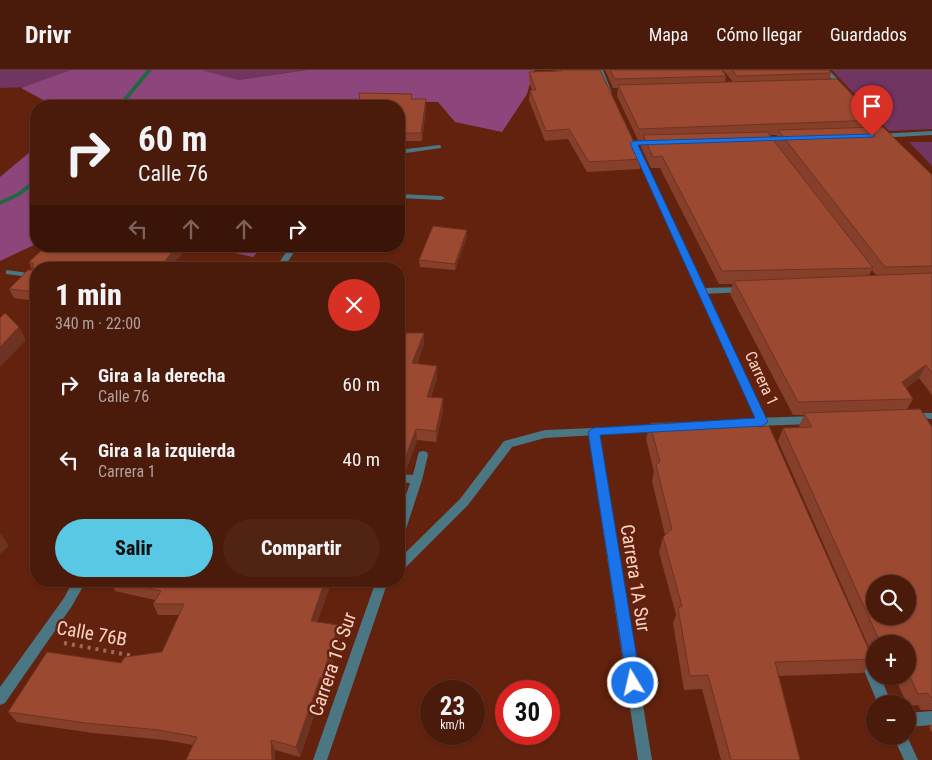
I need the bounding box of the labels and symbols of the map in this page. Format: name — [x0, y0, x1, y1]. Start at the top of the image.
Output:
pin — [851, 85, 893, 136]
street label: Carrera 1 — [741, 348, 782, 408]
street label: Carrera 1A Sur — [616, 523, 655, 634]
street label: Carrera 1C Sur — [304, 609, 361, 719]
street label: Calle 76B — [55, 616, 129, 651]
position arrow — [606, 656, 658, 708]
speed limit sign: 30 — [495, 680, 560, 745]

